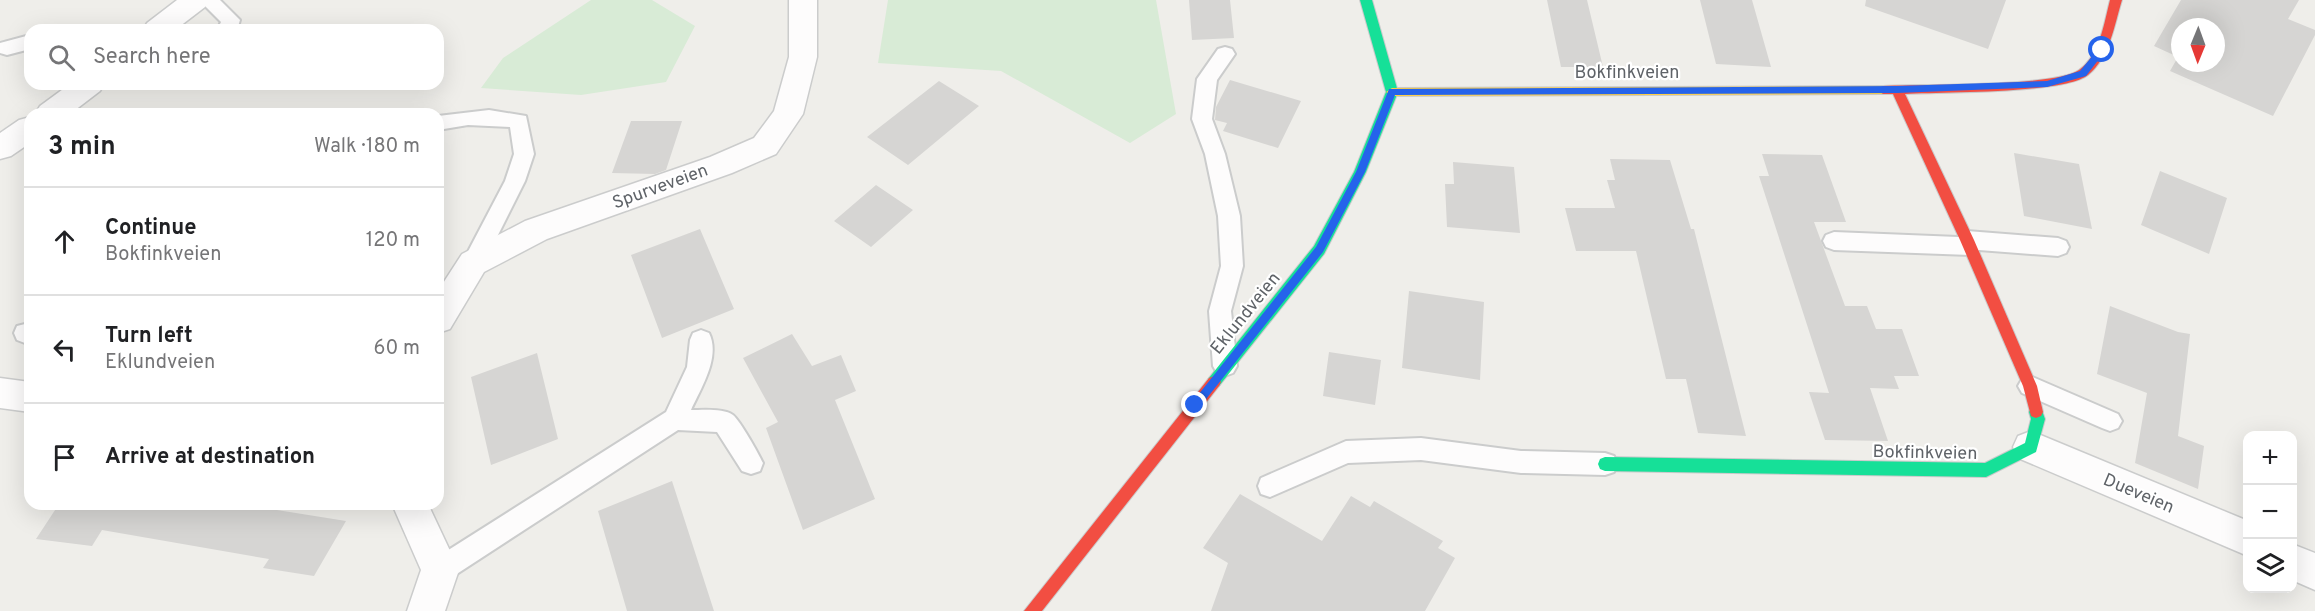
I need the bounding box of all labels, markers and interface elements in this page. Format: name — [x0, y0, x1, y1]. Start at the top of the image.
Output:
north arrow — [2171, 18, 2225, 72]
search box — [24, 24, 444, 90]
route start — [2088, 36, 2114, 62]
icon: search — [45, 41, 78, 74]
text: Search here — [93, 44, 211, 71]
street label: Bokfinkveien — [1575, 62, 1679, 85]
text: 3 min — [48, 131, 116, 164]
text: Walk · 180 m — [314, 134, 420, 160]
street label: Spurveveien — [609, 159, 712, 215]
text: Continue — [105, 215, 196, 242]
icon: ahead — [48, 225, 81, 258]
text: 120 m — [366, 228, 420, 254]
text: Bokfinkveien — [105, 242, 221, 268]
street label: Eklundveien — [1206, 268, 1286, 360]
text: Turn left — [105, 323, 193, 350]
icon: left — [48, 333, 81, 366]
text: 60 m — [374, 336, 420, 362]
text: Eklundveien — [105, 350, 215, 376]
route end — [1181, 391, 1207, 417]
map controls — [2243, 431, 2297, 593]
button: + — [2243, 431, 2297, 485]
icon: arrive — [48, 441, 81, 474]
street label: Bokfinkveien — [1872, 441, 1978, 466]
text: Arrive at destination — [105, 444, 315, 471]
street label: Dueveien — [2099, 469, 2177, 520]
button: − — [2243, 485, 2297, 539]
button: layers — [2243, 539, 2297, 593]

